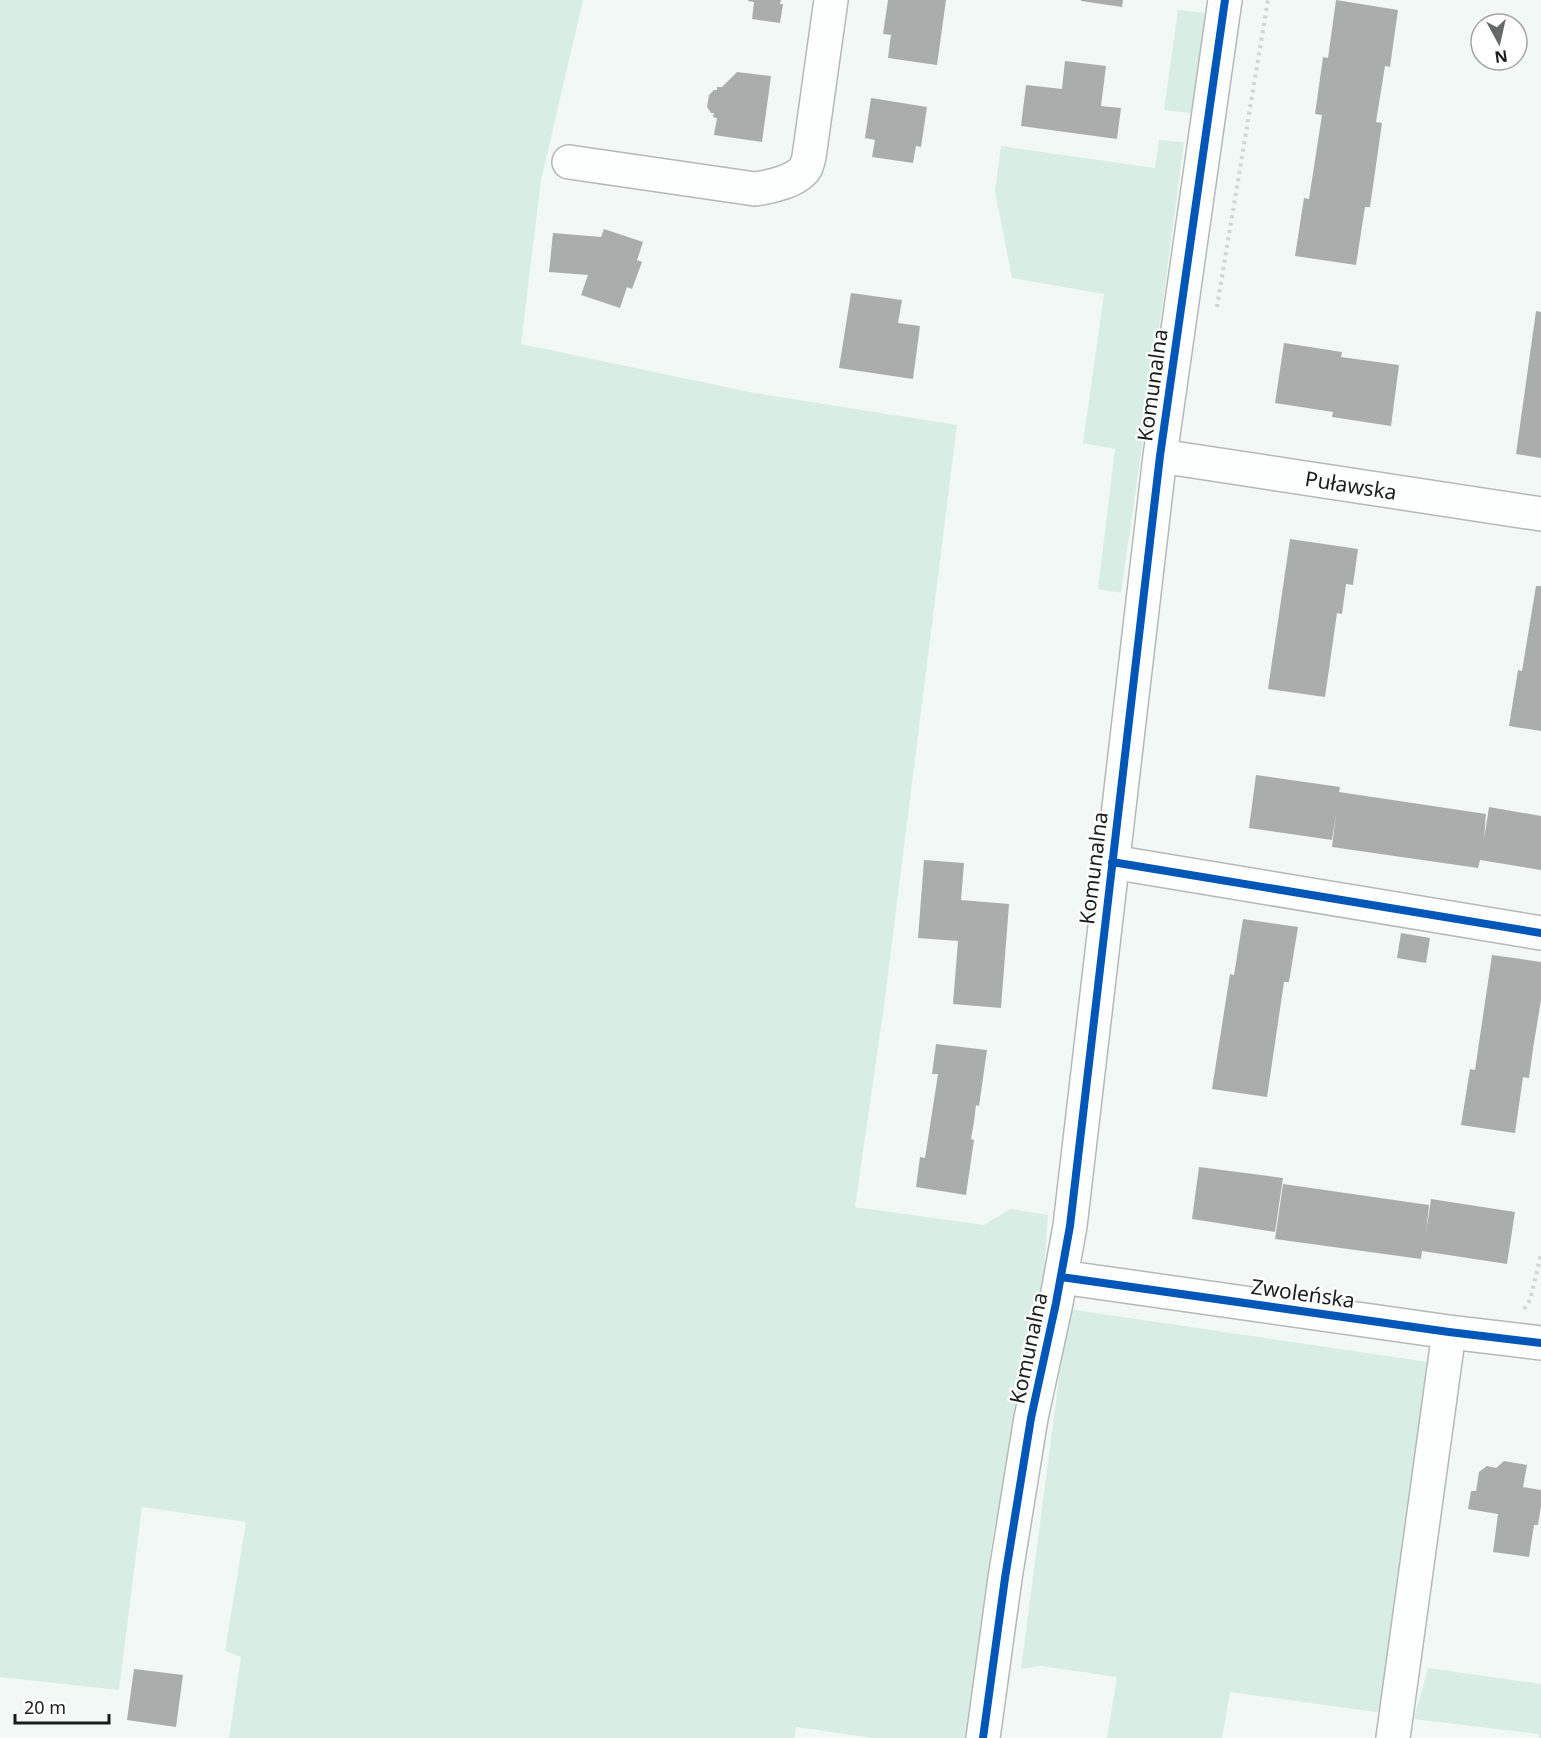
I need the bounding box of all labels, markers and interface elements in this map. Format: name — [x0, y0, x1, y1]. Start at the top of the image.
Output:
north arrow — [1469, 12, 1529, 72]
text: N — [1493, 45, 1509, 69]
street label: Komunalna — [1130, 327, 1174, 443]
street label: Puławska — [1303, 464, 1399, 506]
street label: Komunalna — [1072, 810, 1114, 926]
street label: Zwoleńska — [1249, 1272, 1357, 1314]
street label: Komunalna — [1003, 1290, 1053, 1406]
scale bar — [15, 1687, 110, 1725]
text: 20 m — [24, 1695, 66, 1719]

